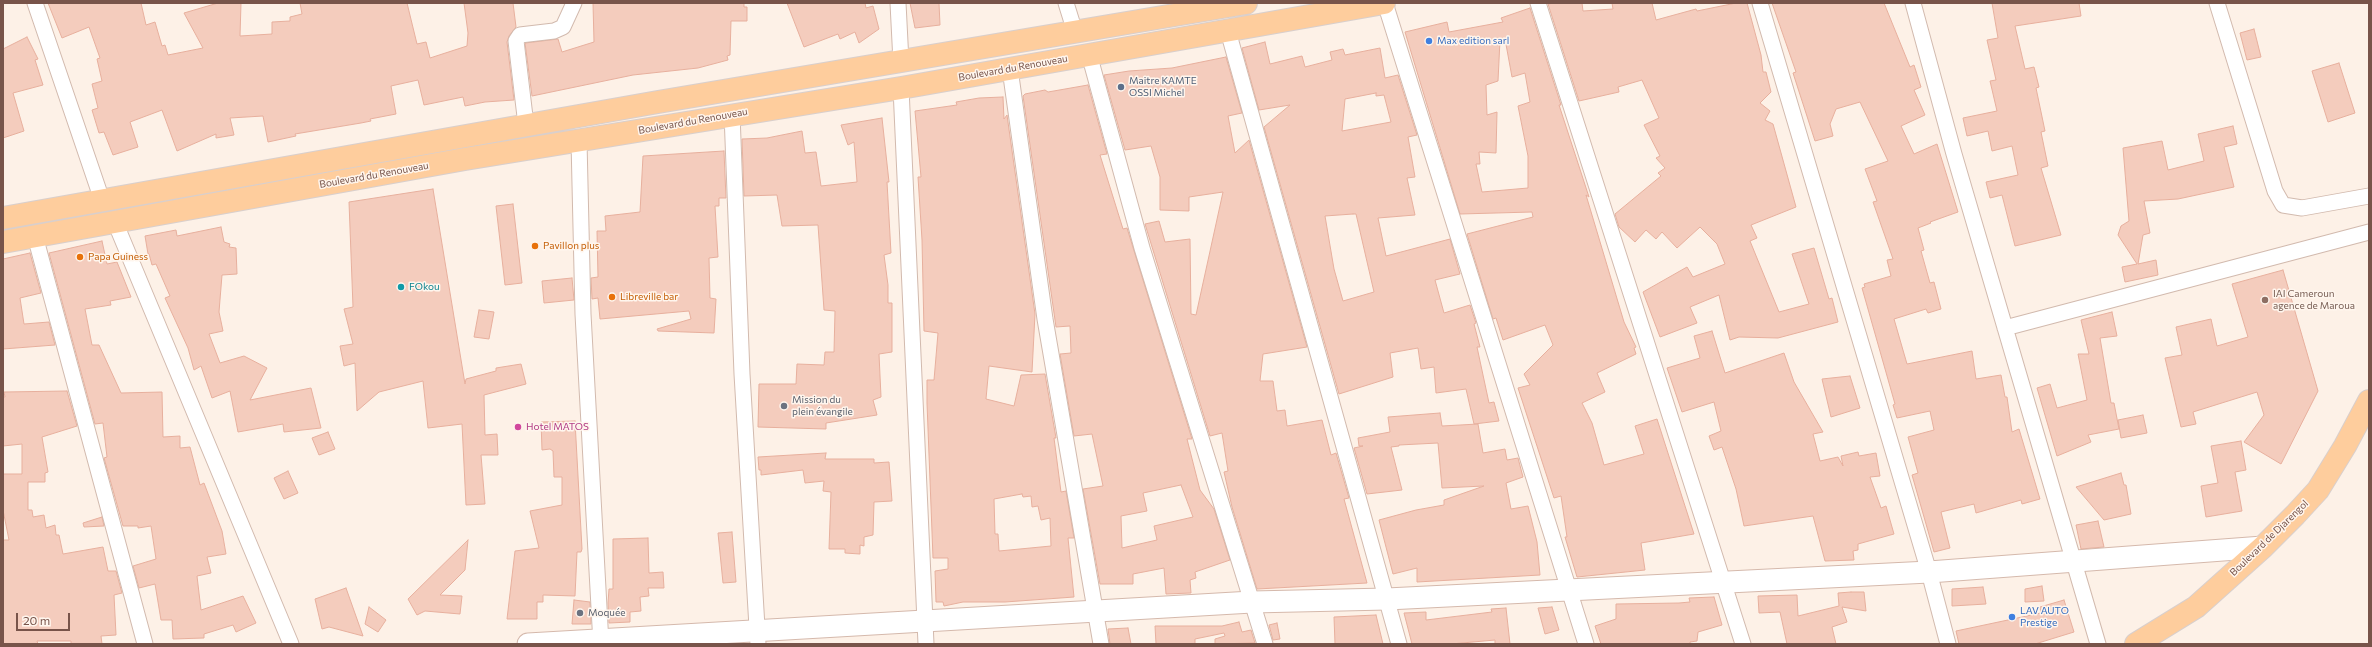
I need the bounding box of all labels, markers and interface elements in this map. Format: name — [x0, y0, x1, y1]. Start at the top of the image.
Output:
place label: Max edition sarl — [1437, 35, 1509, 47]
marker: Max edition sarl — [1424, 36, 1434, 46]
street label: Boulevard du Renouveau — [957, 52, 1069, 84]
place label: Maitre KAMTE OSSI Michel — [1129, 75, 1197, 98]
marker: Maitre KAMTE OSSI Michel — [1116, 82, 1126, 92]
street label: Boulevard du Renouveau — [637, 105, 749, 137]
street label: Boulevard du Renouveau — [318, 159, 430, 191]
place label: Pavillon plus — [543, 240, 599, 252]
marker: Pavillon plus — [530, 241, 540, 251]
place label: Papa Guiness — [88, 251, 148, 263]
marker: Papa Guiness — [75, 252, 85, 262]
place label: FOkou — [409, 281, 440, 293]
marker: FOkou — [396, 282, 406, 292]
place label: IAI Cameroun agence de Maroua — [2273, 288, 2355, 312]
place label: Libreville bar — [620, 291, 678, 303]
marker: Libreville bar — [607, 292, 617, 302]
marker: IAI Cameroun agence de Maroua — [2260, 295, 2270, 305]
place label: Mission du plein évangile — [792, 394, 853, 418]
marker: Mission du plein évangile — [779, 401, 789, 411]
place label: Hotel MATOS — [526, 421, 589, 433]
marker: Hotel MATOS — [513, 422, 523, 432]
street label: Boulevard de Djarengol — [2227, 497, 2311, 579]
scale bar — [18, 605, 72, 631]
place label: LAV AUTO Prestige — [2020, 605, 2069, 628]
place label: Moquée — [588, 607, 626, 619]
marker: Moquée — [575, 608, 585, 618]
marker: LAV AUTO Prestige — [2007, 612, 2017, 622]
text: 20 m — [23, 613, 50, 627]

